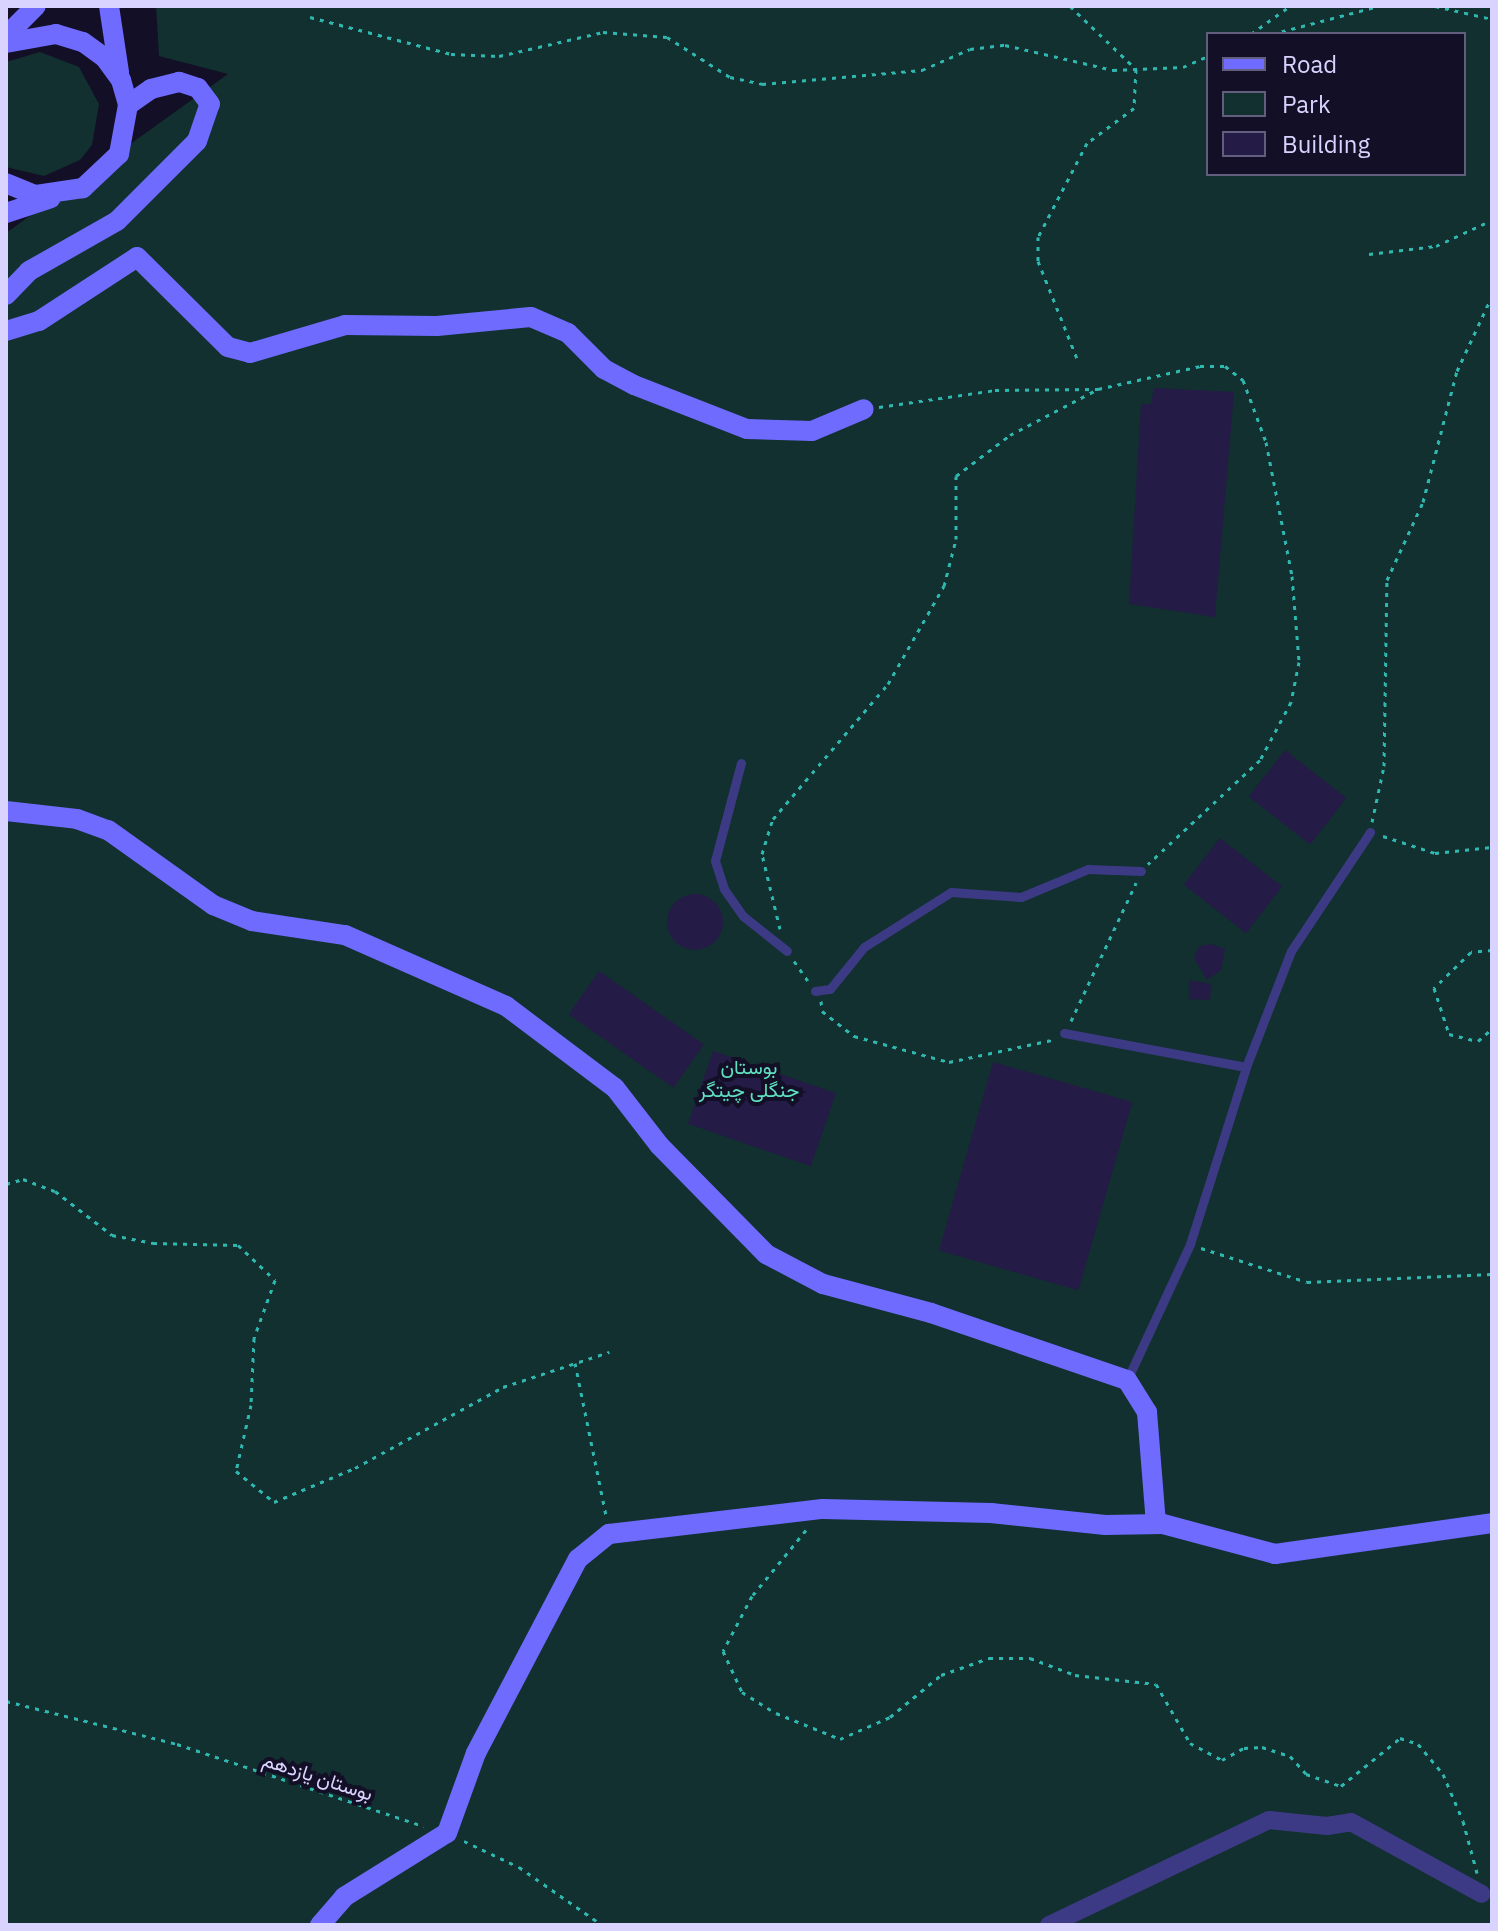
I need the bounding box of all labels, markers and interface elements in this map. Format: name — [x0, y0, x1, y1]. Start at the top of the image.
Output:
legend — [1206, 32, 1466, 176]
text: Road — [1282, 48, 1337, 80]
text: Park — [1282, 88, 1331, 120]
text: Building — [1282, 128, 1370, 160]
park label: بوستان جنگلی چیتگر — [699, 1055, 799, 1102]
street label: بوستان یازدهم — [260, 1747, 376, 1805]

